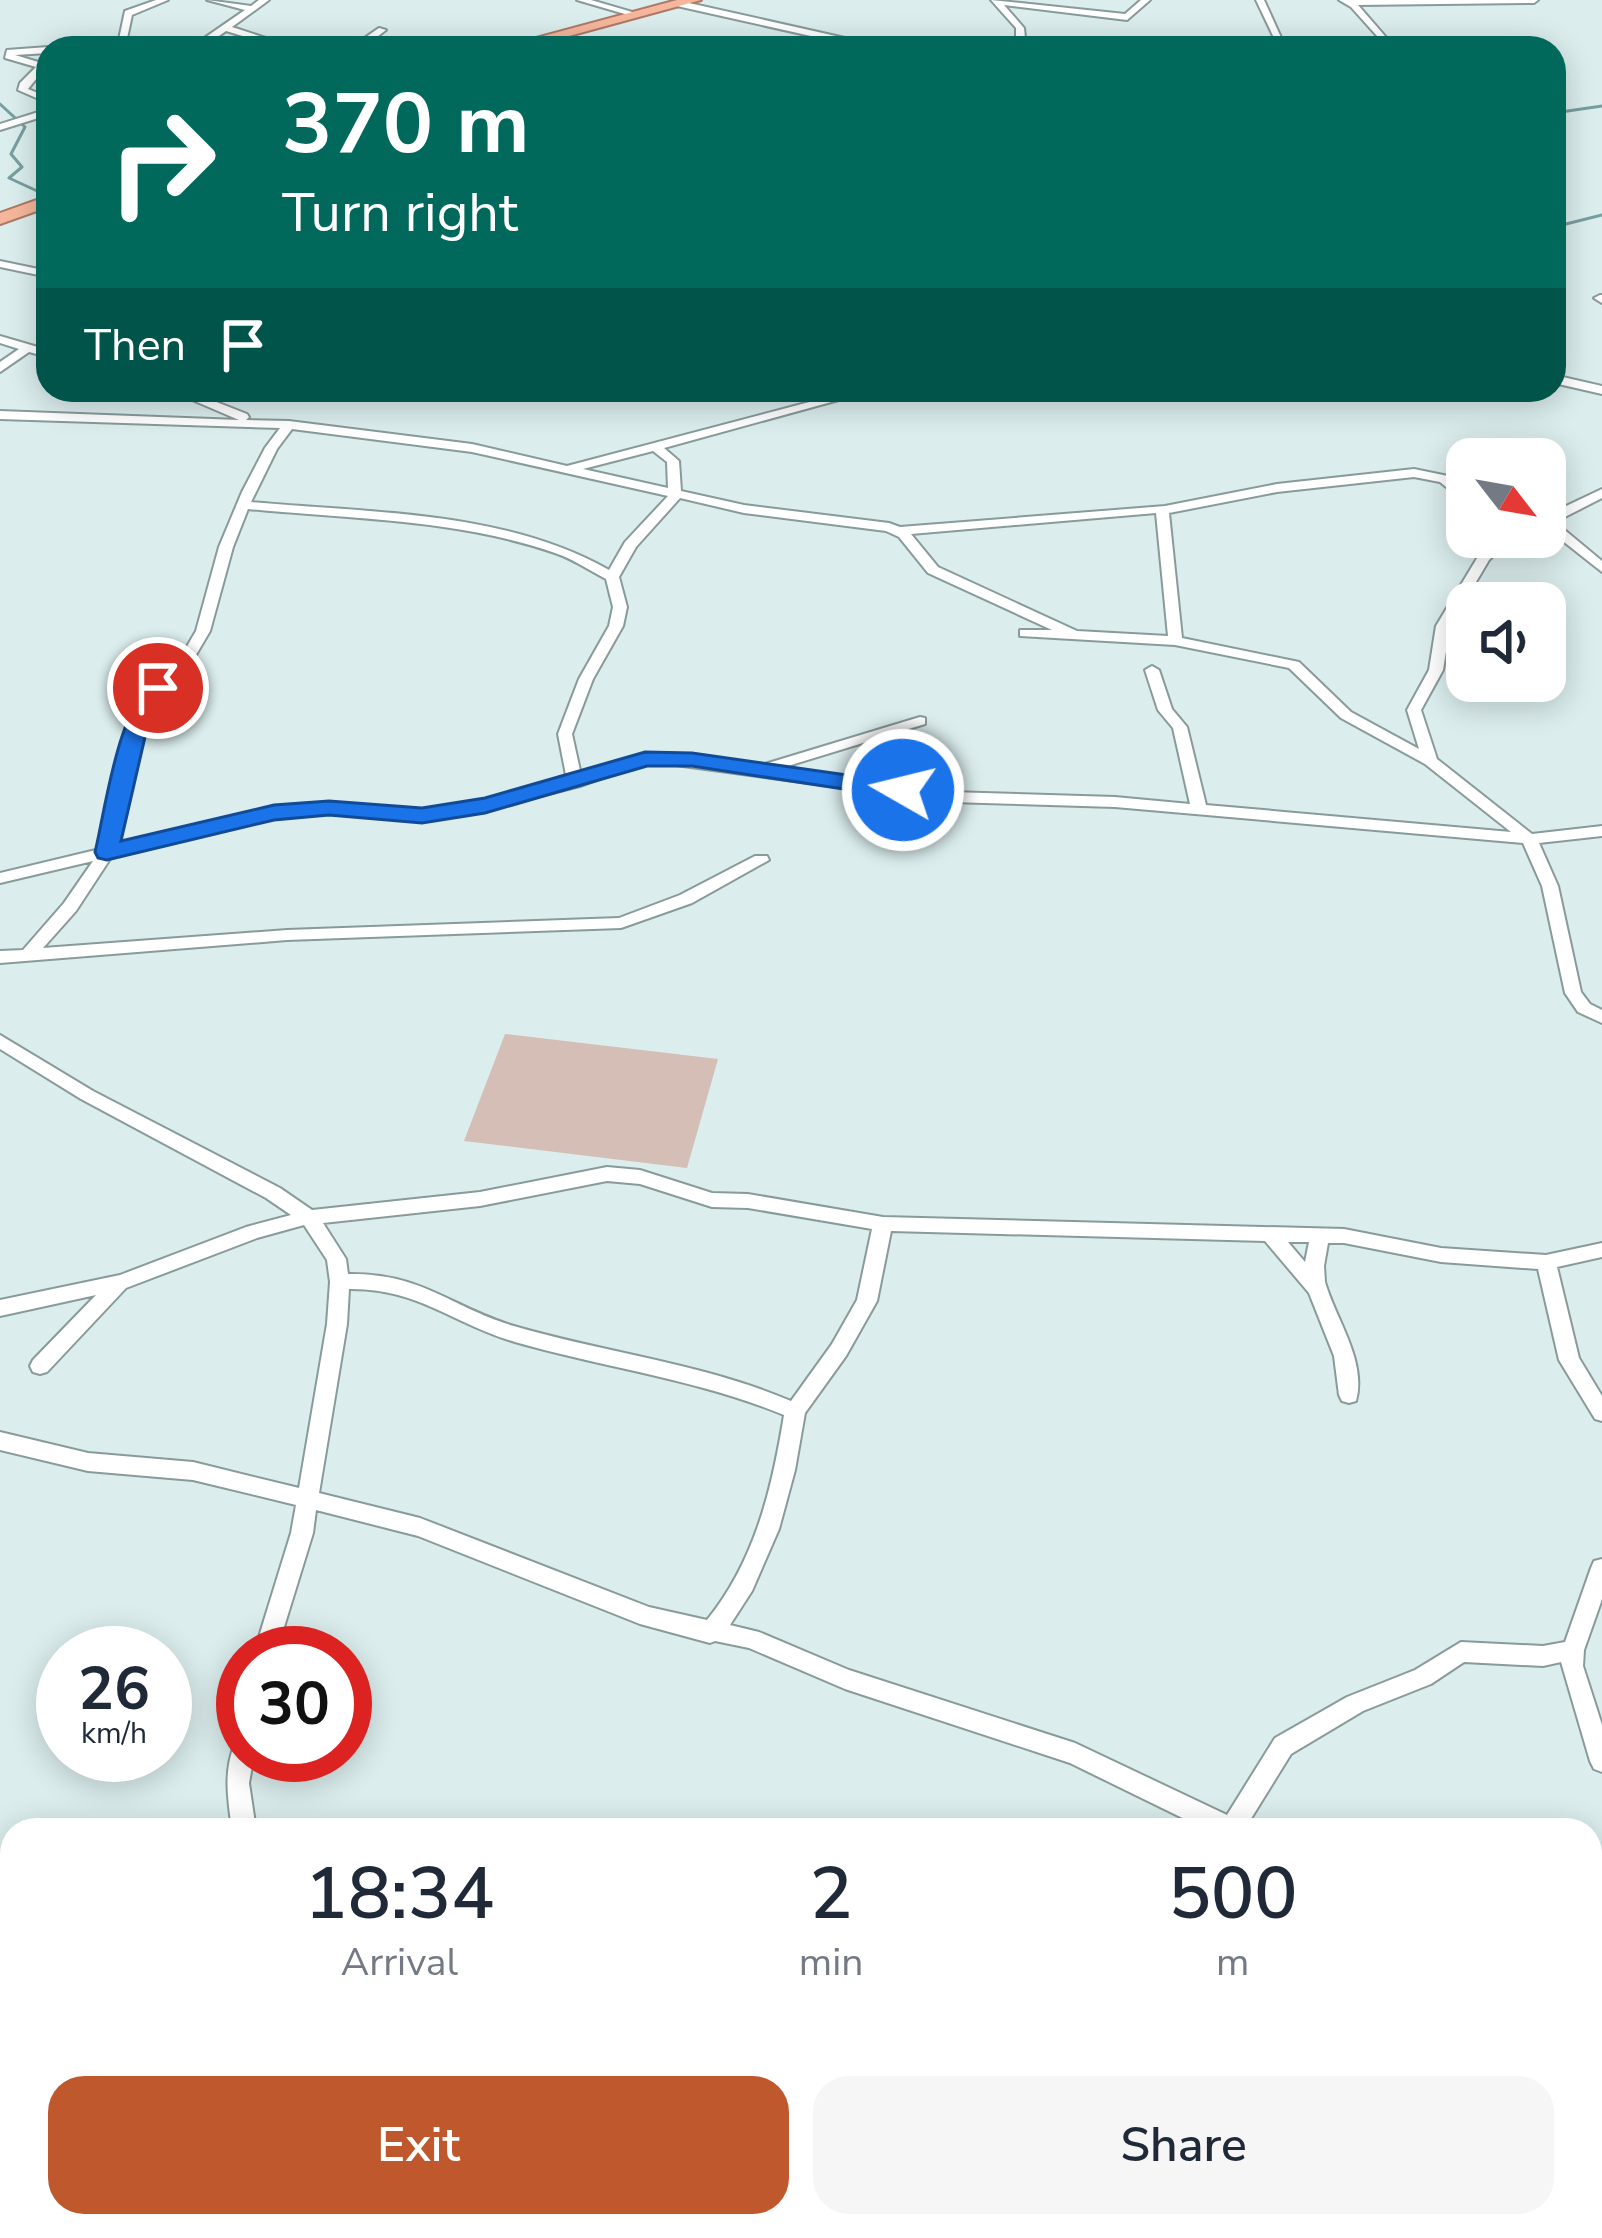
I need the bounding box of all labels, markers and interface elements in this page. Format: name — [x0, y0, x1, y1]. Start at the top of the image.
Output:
text: 370 m — [282, 67, 530, 182]
icon: right — [84, 84, 240, 240]
text: Turn right — [282, 176, 518, 250]
icon: arrive — [210, 312, 276, 378]
text: Then — [84, 315, 186, 376]
north arrow — [1446, 438, 1566, 558]
map controls — [1446, 438, 1566, 702]
button: sound — [1446, 582, 1566, 702]
pin — [107, 637, 209, 739]
icon: arrive — [125, 655, 191, 721]
position arrow — [840, 727, 966, 853]
speed limit sign: 30 — [216, 1626, 372, 1782]
text: 26 — [78, 1648, 150, 1730]
text: km/h — [81, 1713, 147, 1754]
text: 18:34 — [304, 1845, 494, 1943]
text: 2 — [810, 1845, 853, 1943]
text: 500 — [1168, 1845, 1297, 1943]
text: Arrival — [341, 1936, 458, 1989]
text: min — [799, 1936, 863, 1989]
text: m — [1216, 1936, 1249, 1989]
button: Exit — [48, 2076, 789, 2214]
button: Share — [813, 2076, 1554, 2214]

